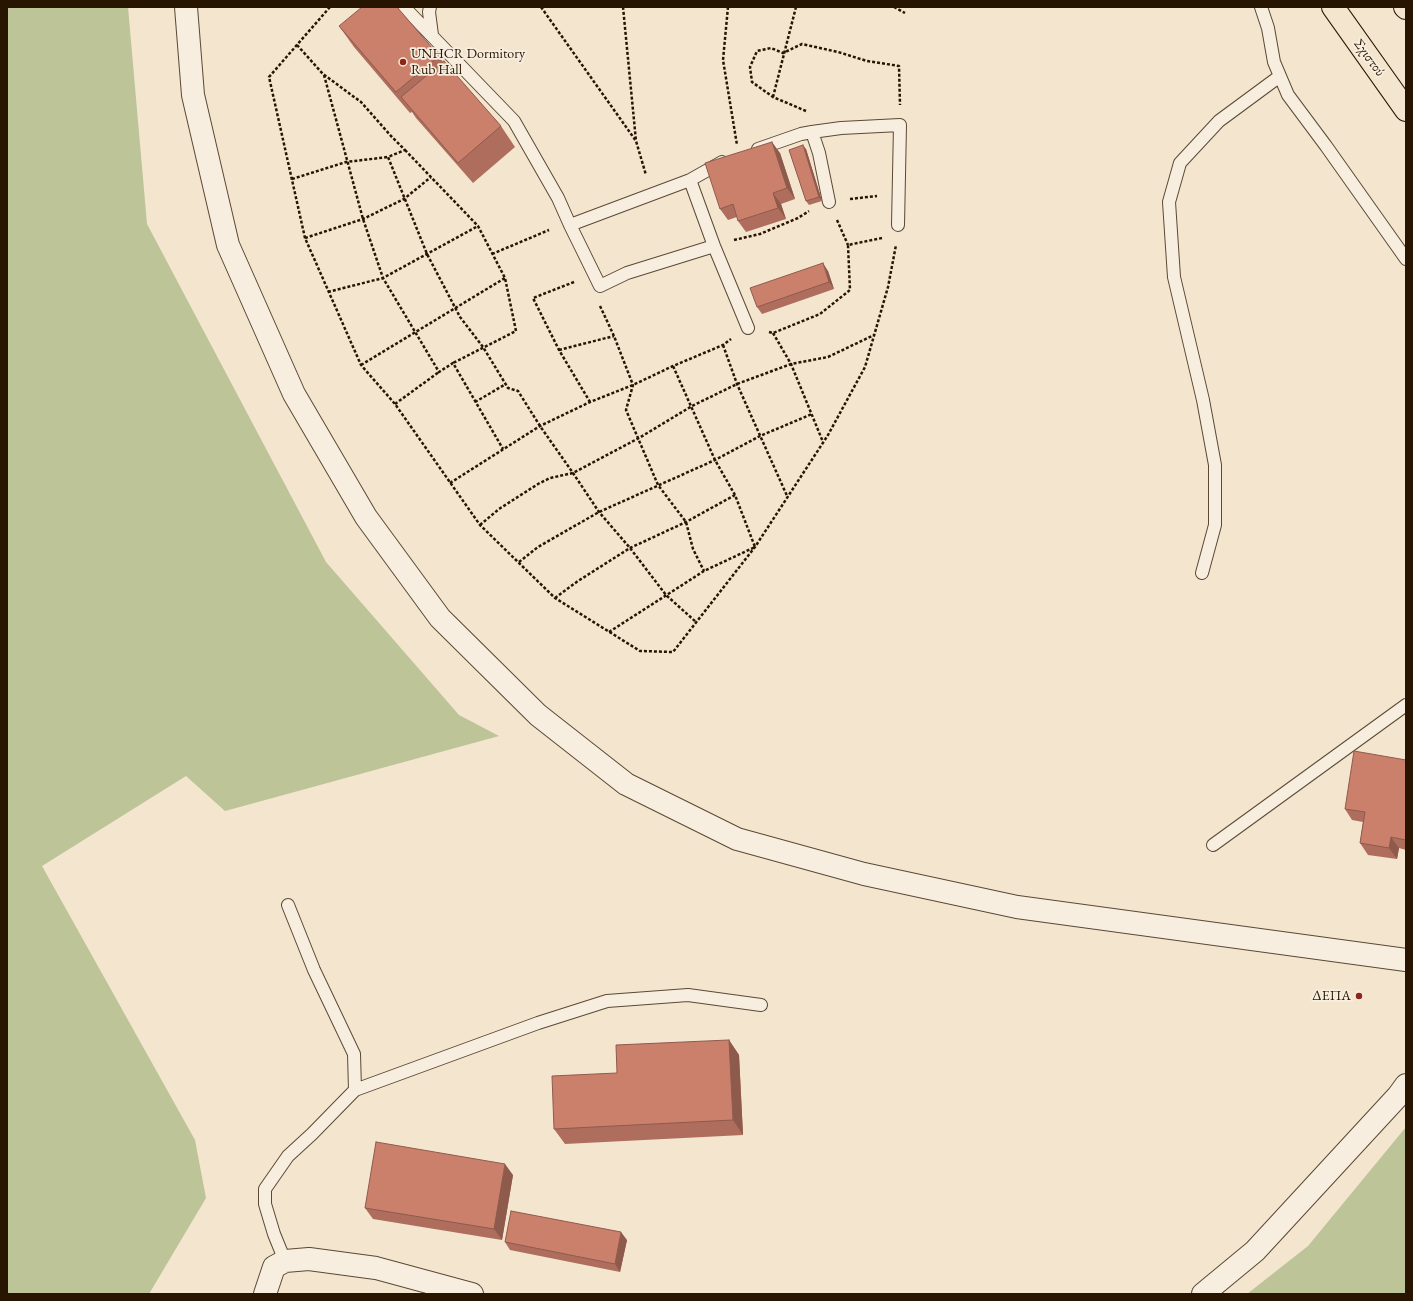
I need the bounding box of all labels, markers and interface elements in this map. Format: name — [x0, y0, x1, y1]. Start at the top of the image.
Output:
street label: Σχιστού — [1350, 36, 1388, 80]
place label: UNHCR Dormitory Rub Hall — [411, 46, 525, 78]
marker: UNHCR Dormitory Rub Hall — [398, 57, 408, 67]
place label: ΔΕΠΑ — [1312, 988, 1351, 1004]
marker: ΔΕΠΑ — [1354, 991, 1364, 1001]

